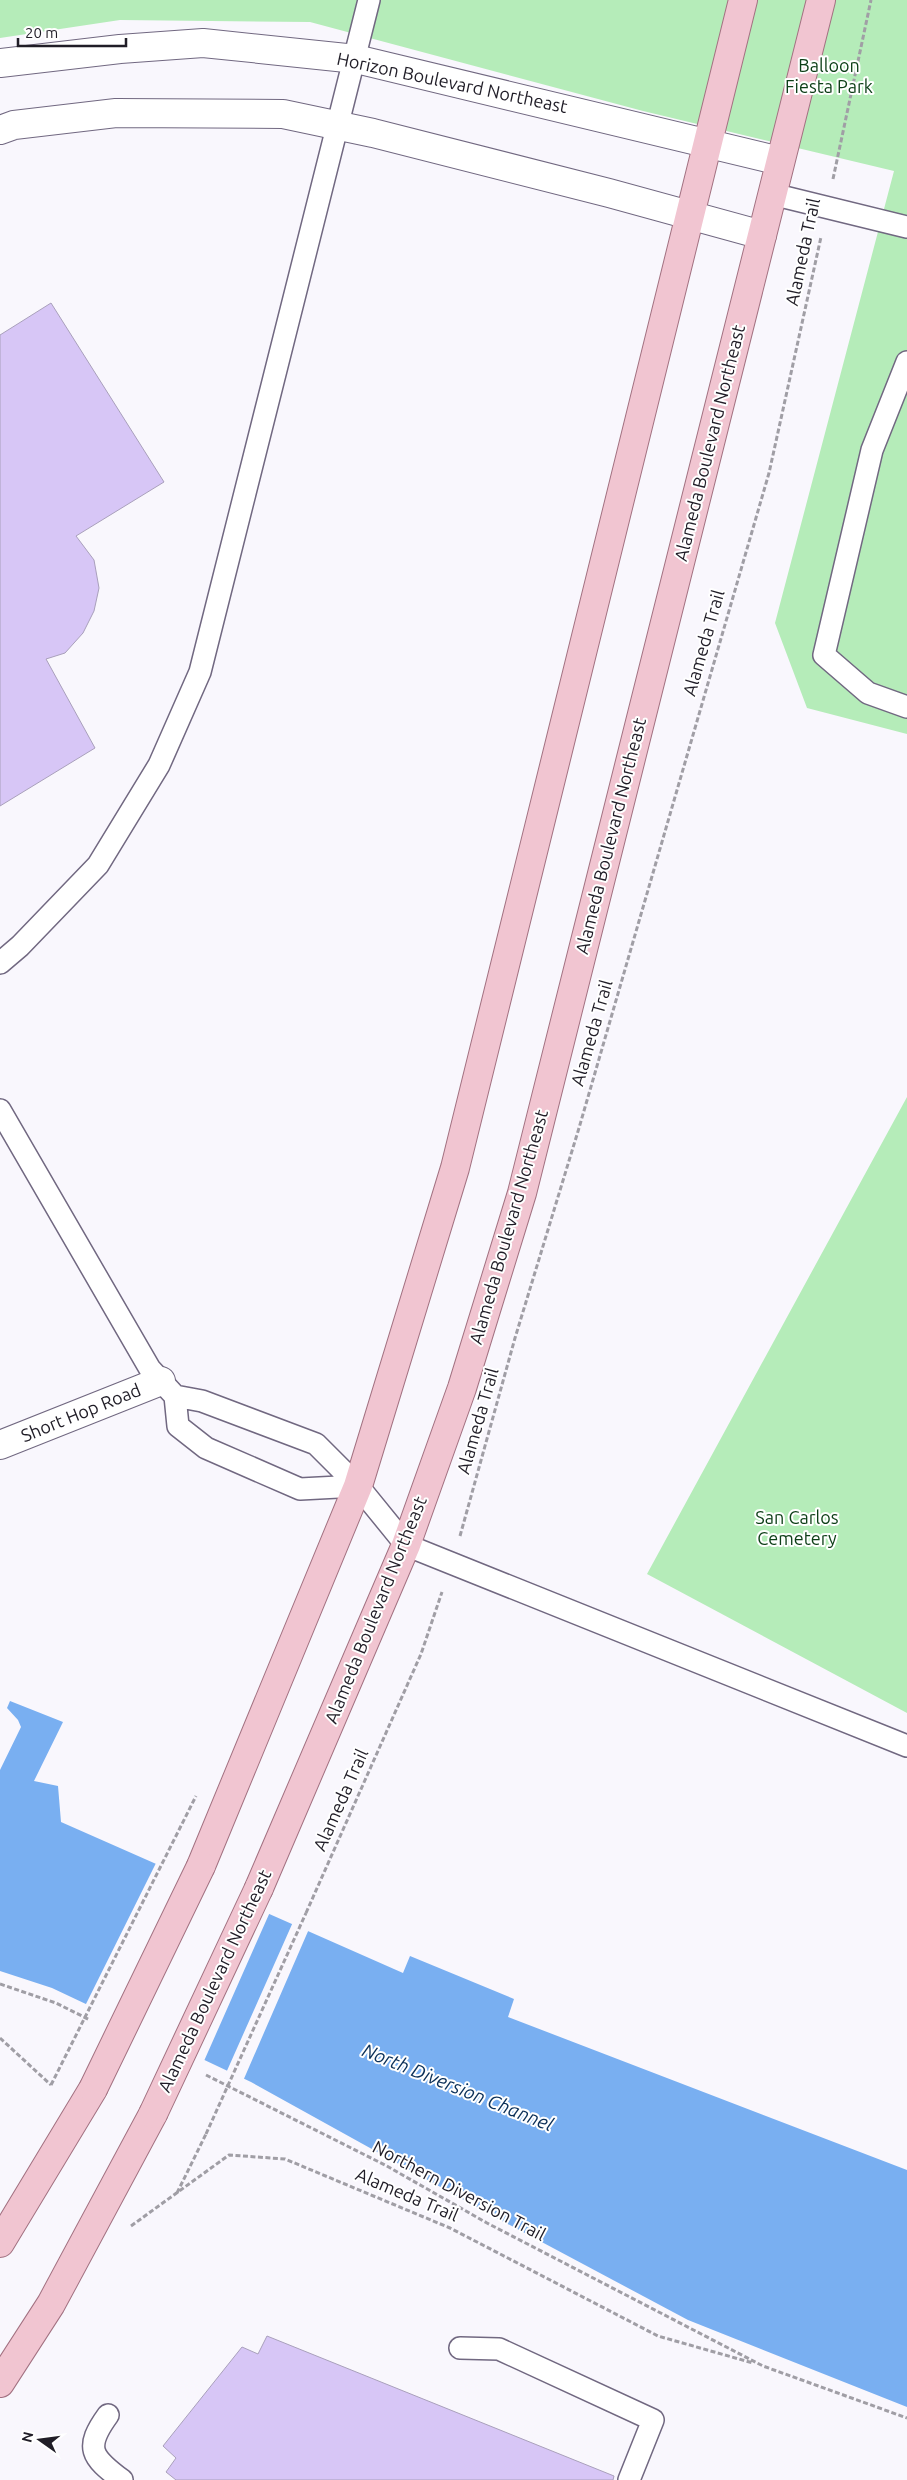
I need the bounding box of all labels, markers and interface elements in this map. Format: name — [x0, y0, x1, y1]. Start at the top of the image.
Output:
scale bar — [18, 15, 125, 47]
text: 20 m — [25, 24, 58, 41]
street label: Horizon Boulevard Northeast — [335, 48, 569, 116]
park label: Balloon Fiesta Park — [785, 55, 873, 96]
street label: Alameda Trail — [781, 196, 823, 307]
street label: Alameda Boulevard Northeast — [670, 322, 748, 563]
street label: Alameda Trail — [678, 587, 728, 698]
street label: Alameda Boulevard Northeast — [571, 715, 649, 956]
street label: Alameda Trail — [566, 977, 616, 1088]
street label: Alameda Boulevard Northeast — [465, 1107, 551, 1346]
street label: Alameda Trail — [452, 1365, 502, 1476]
street label: Short Hop Road — [18, 1379, 143, 1445]
street label: Alameda Boulevard Northeast — [320, 1493, 430, 1726]
park label: San Carlos Cemetery — [755, 1507, 839, 1548]
street label: Alameda Trail — [309, 1745, 372, 1854]
street label: Alameda Boulevard Northeast — [154, 1866, 275, 2095]
water label: North Diversion Channel — [359, 2039, 557, 2136]
street label: Northern Diversion Trail — [370, 2136, 550, 2244]
street label: Alameda Trail — [353, 2163, 462, 2225]
north arrow — [15, 2415, 65, 2465]
text: N — [18, 2430, 36, 2444]

